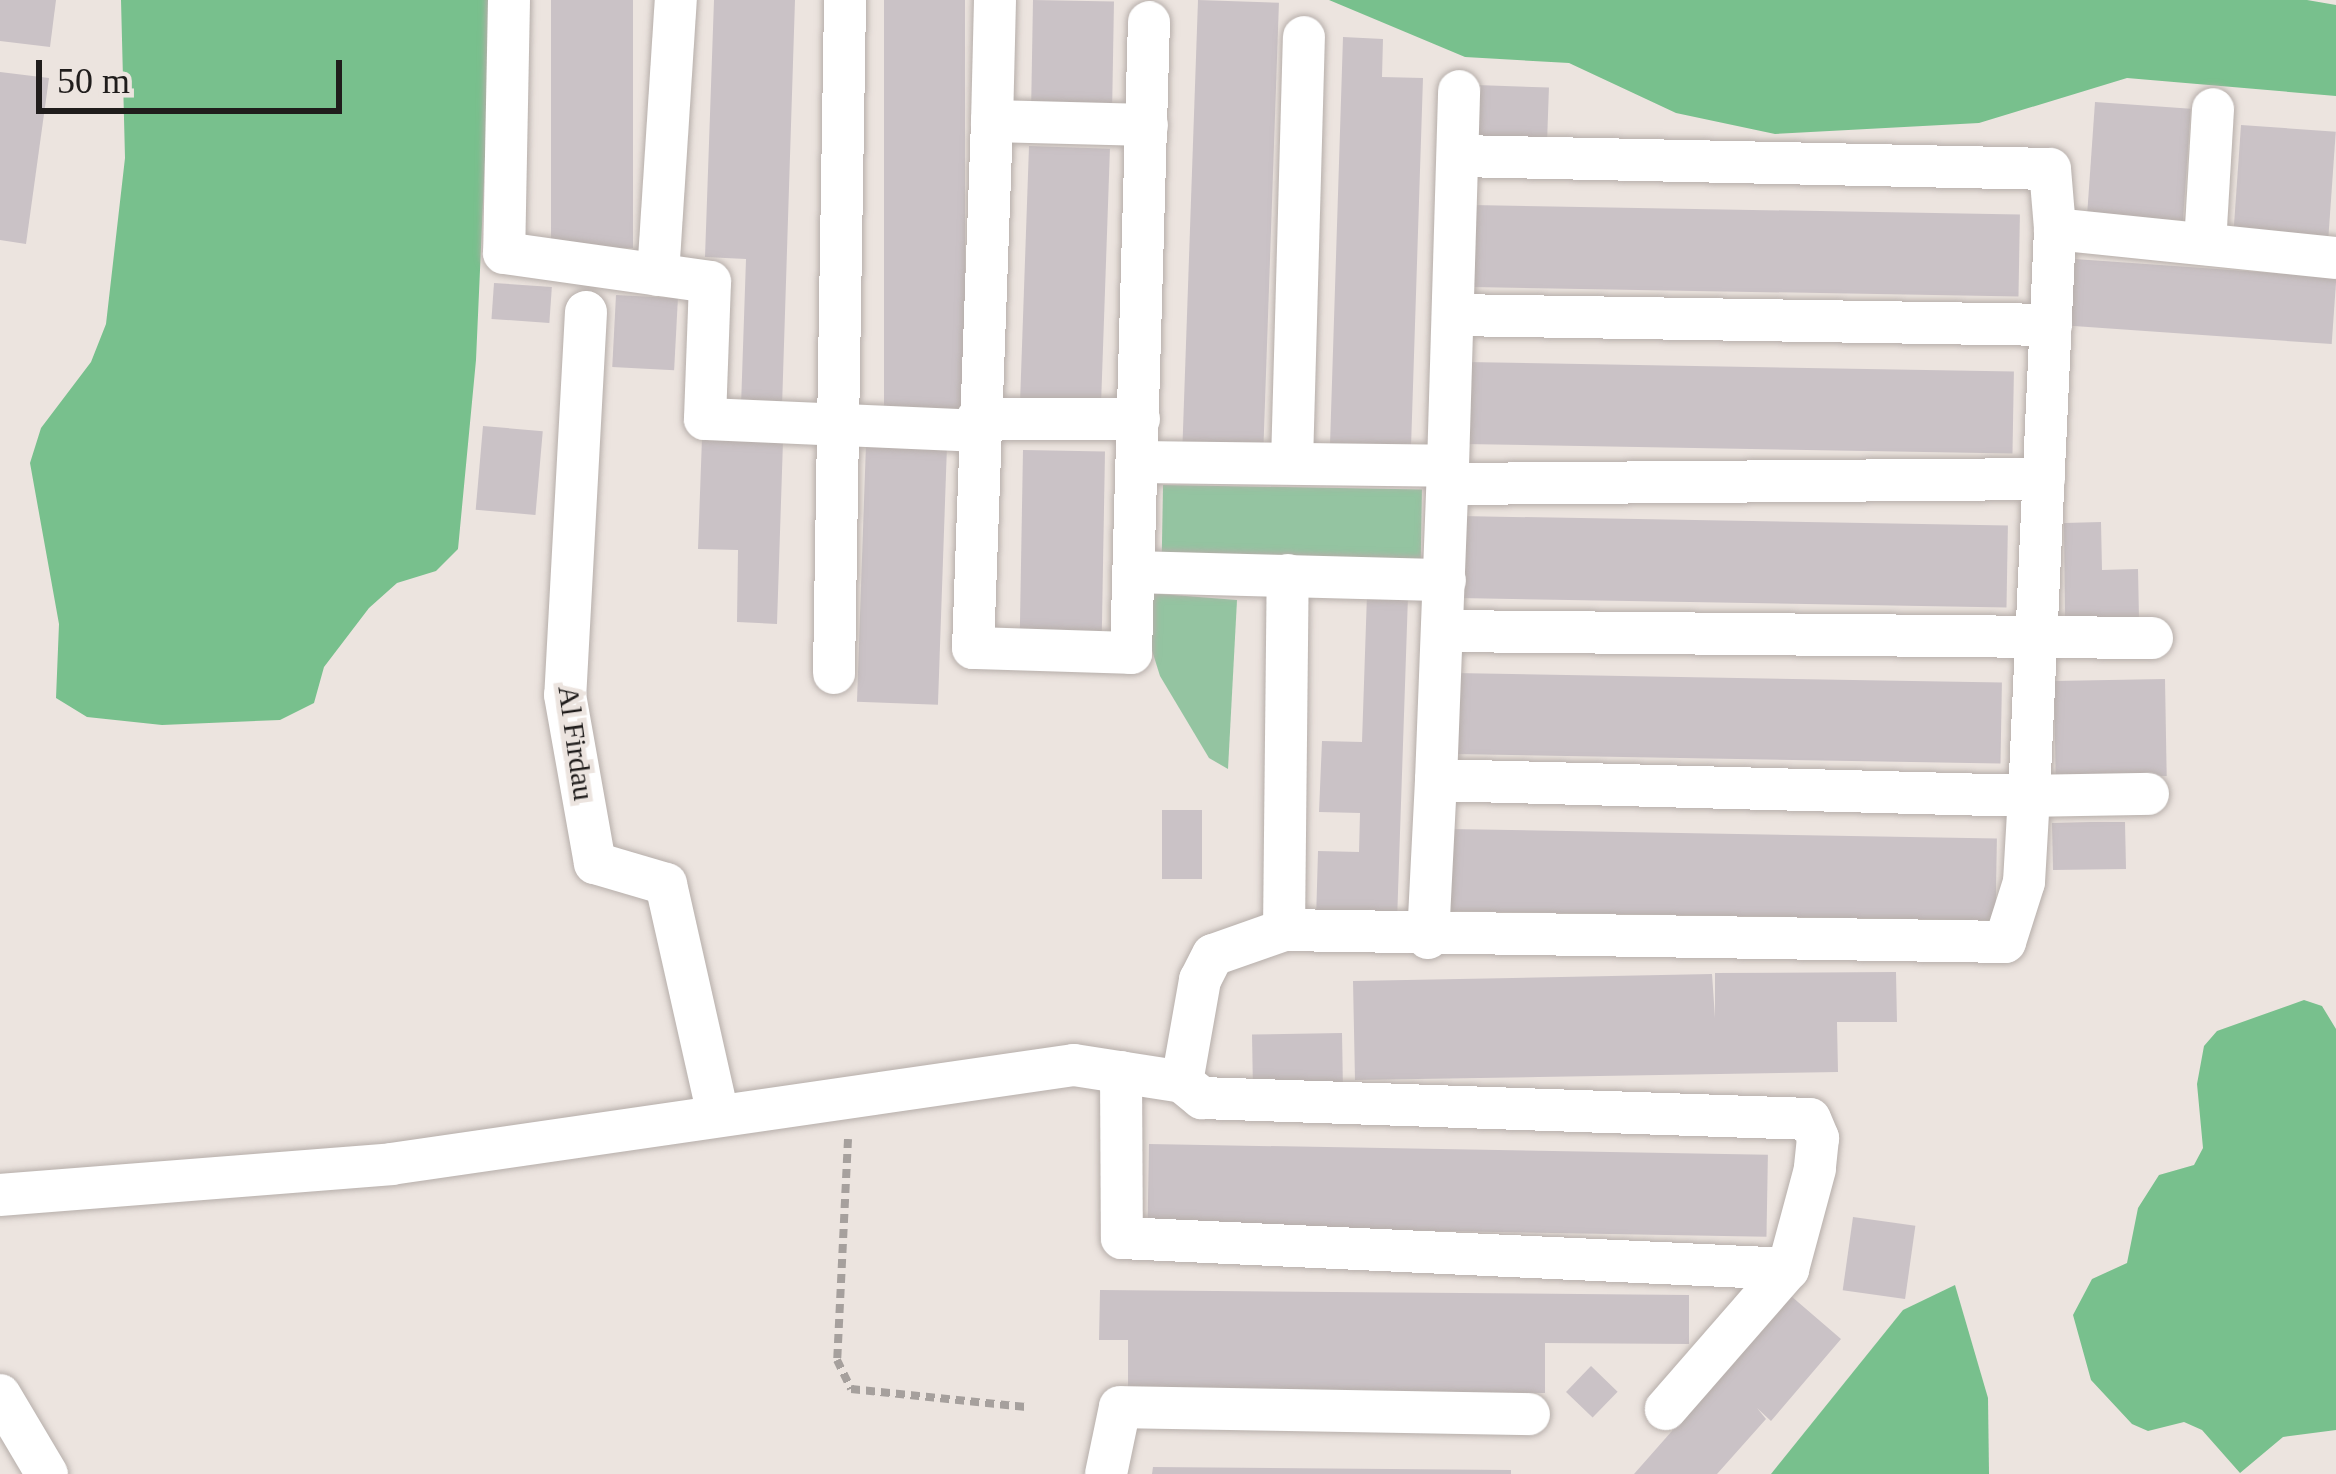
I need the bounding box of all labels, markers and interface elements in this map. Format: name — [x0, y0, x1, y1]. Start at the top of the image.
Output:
scale bar — [42, 36, 348, 110]
text: 50 m — [57, 61, 130, 101]
street label: Al Firdau — [550, 683, 602, 803]

